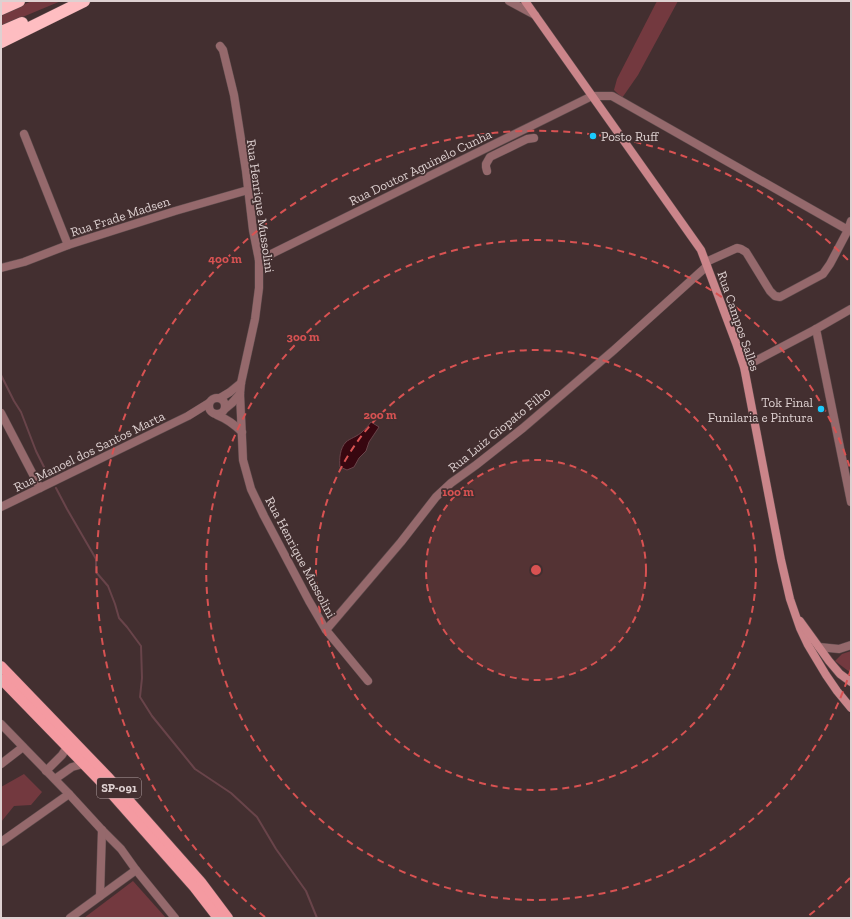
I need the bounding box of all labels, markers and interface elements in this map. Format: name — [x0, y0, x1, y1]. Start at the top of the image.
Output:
street label: Rua Doutor Aguinelo Cunha — [347, 126, 495, 209]
place label: Posto Ruff — [601, 129, 659, 144]
marker: Posto Ruff — [588, 131, 598, 141]
street label: Rua Henrique Mussolini — [244, 138, 277, 274]
street label: Rua Frade Madsen — [69, 193, 172, 240]
text: 400 m — [208, 252, 242, 266]
street label: Rua Campos Salles — [714, 269, 763, 373]
text: 300 m — [287, 330, 320, 344]
street label: Rua Luiz Giopato Filho — [445, 383, 554, 475]
place label: Tok Final Funilaria e Pintura — [708, 395, 814, 425]
marker: Tok Final Funilaria e Pintura — [816, 404, 826, 414]
street label: Rua Manoel dos Santos Marta — [11, 408, 168, 495]
text: 200 m — [363, 408, 397, 422]
text: 100 m — [442, 485, 474, 499]
street label: Rua Henrique Mussolini — [262, 494, 339, 621]
centre of rings — [529, 563, 543, 577]
road number: SP-091 — [97, 778, 141, 798]

